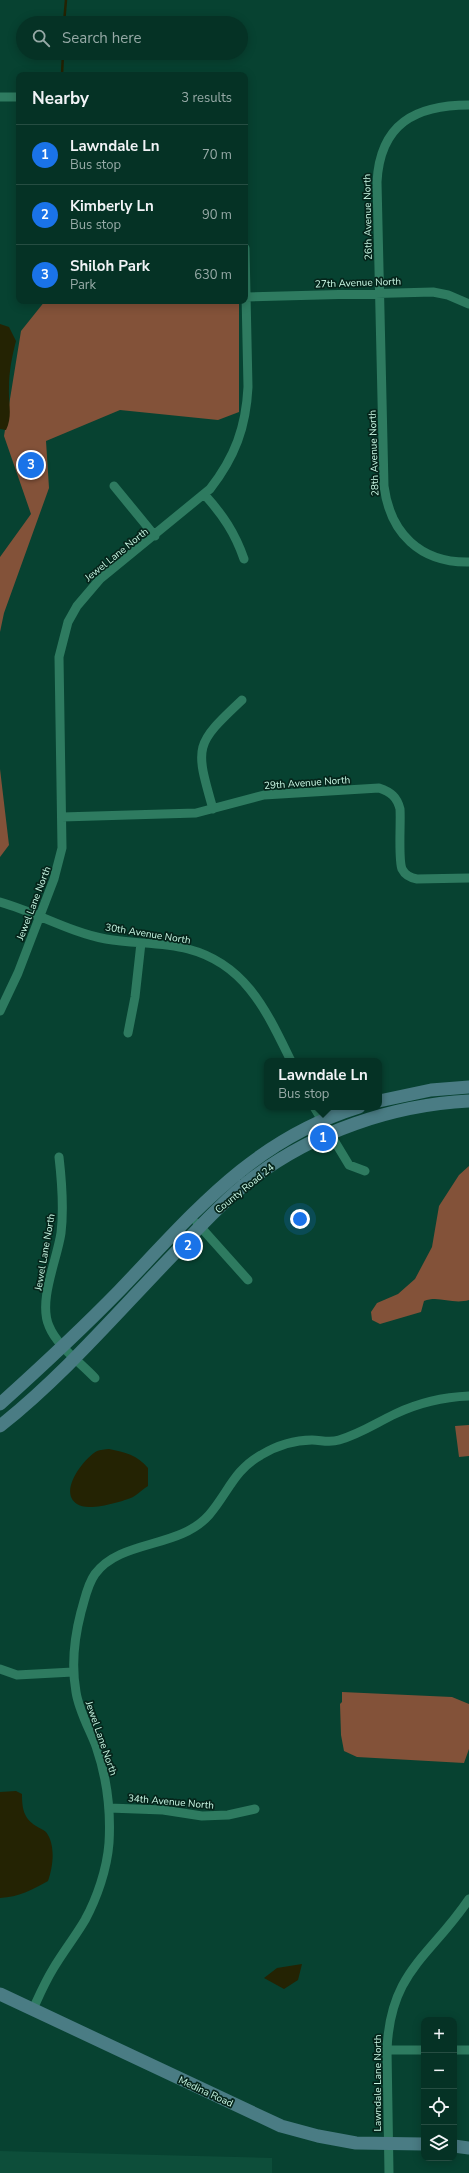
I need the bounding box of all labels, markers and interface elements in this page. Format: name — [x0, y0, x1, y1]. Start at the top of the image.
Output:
search box — [16, 16, 248, 60]
icon: search — [30, 27, 52, 49]
text: Search here — [62, 28, 142, 48]
text: Nearby — [32, 87, 89, 110]
text: 3 results — [181, 89, 232, 107]
text: Lawndale Ln — [70, 136, 159, 156]
text: 1 — [41, 146, 49, 164]
text: 70 m — [202, 146, 232, 164]
text: Bus stop — [70, 156, 121, 174]
street label: 26th Avenue North — [360, 174, 376, 260]
text: Kimberly Ln — [70, 196, 154, 216]
text: 2 — [41, 206, 49, 224]
text: 90 m — [202, 206, 232, 224]
text: Bus stop — [70, 216, 121, 234]
text: Shiloh Park — [70, 256, 150, 276]
text: 3 — [41, 266, 49, 284]
text: 630 m — [194, 266, 232, 284]
street label: 27th Avenue North — [315, 274, 401, 292]
text: Park — [70, 276, 96, 294]
street label: 28th Avenue North — [365, 410, 383, 496]
pin: 3 — [18, 450, 44, 480]
street label: Jewel Lane North — [81, 525, 151, 585]
street label: 29th Avenue North — [264, 773, 351, 793]
street label: Jewel Lane North — [13, 864, 54, 943]
street label: 30th Avenue North — [104, 920, 192, 948]
popup — [264, 1058, 382, 1110]
text: Lawndale Ln — [278, 1065, 368, 1085]
text: Bus stop — [278, 1085, 329, 1103]
pin: 1 — [310, 1123, 336, 1153]
street label: County Road 24 — [212, 1161, 277, 1217]
your location — [290, 1209, 310, 1229]
street label: Jewel Lane North — [31, 1213, 59, 1293]
pin: 2 — [175, 1231, 201, 1261]
street label: Jewel Lane North — [81, 1698, 120, 1777]
street label: 34th Avenue North — [127, 1791, 215, 1813]
map controls — [421, 2017, 457, 2161]
button: + — [421, 2017, 457, 2053]
street label: Lawndale Lane North — [371, 2035, 385, 2131]
button: − — [421, 2053, 457, 2089]
street label: Medina Road — [176, 2073, 235, 2111]
button: locate — [421, 2089, 457, 2125]
button: layers — [421, 2125, 457, 2161]

